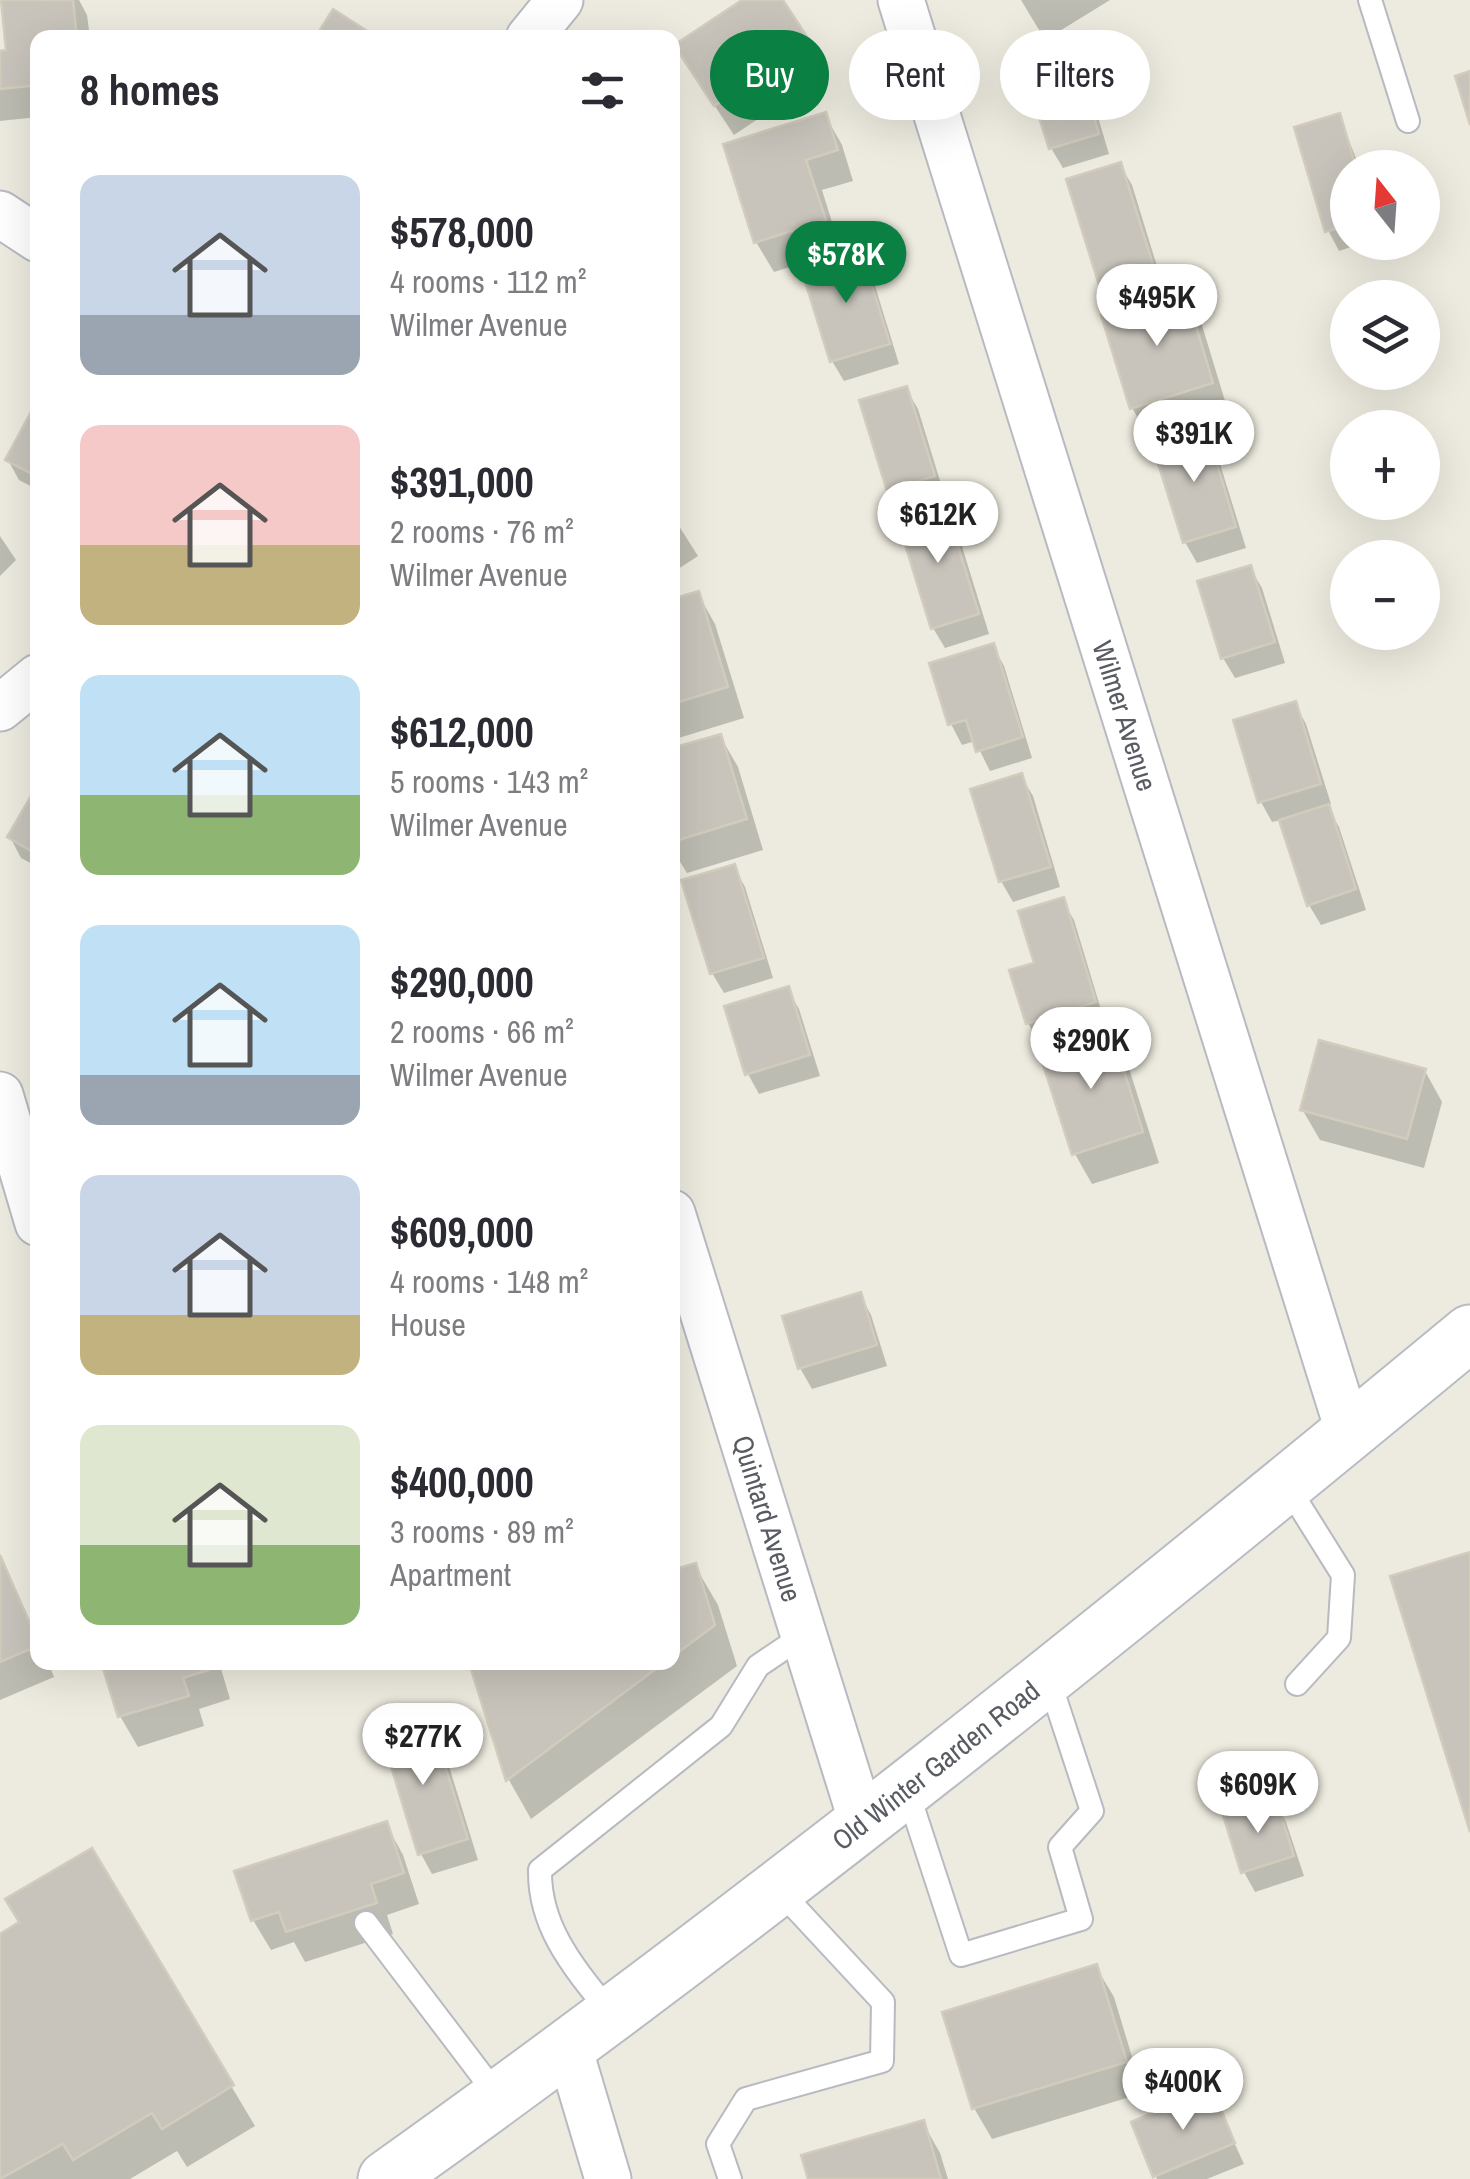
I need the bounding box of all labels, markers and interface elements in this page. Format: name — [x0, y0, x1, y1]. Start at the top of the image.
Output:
chip: Buy — [710, 30, 829, 120]
chip: Rent — [849, 30, 980, 120]
chip: Filters — [1000, 30, 1150, 120]
text: 8 homes — [80, 62, 220, 118]
icon: filters — [575, 63, 630, 118]
north arrow — [1330, 150, 1440, 260]
map controls — [1330, 150, 1440, 650]
text: $578,000 — [390, 204, 534, 260]
icon: home — [160, 215, 280, 335]
pin: $578K — [776, 221, 916, 306]
text: $578K — [807, 232, 885, 275]
text: 4 rooms · 112 m² — [390, 260, 586, 303]
pin: $495K — [1087, 264, 1227, 349]
text: $495K — [1118, 275, 1196, 318]
button: layers — [1330, 280, 1440, 390]
text: Wilmer Avenue — [390, 303, 567, 346]
pin: $391K — [1124, 400, 1264, 485]
button: + — [1330, 410, 1440, 520]
text: $391K — [1155, 411, 1233, 454]
text: $391,000 — [390, 454, 534, 510]
icon: home — [160, 465, 280, 585]
pin: $612K — [868, 481, 1008, 566]
text: $612K — [899, 492, 977, 535]
text: 2 rooms · 76 m² — [390, 510, 574, 553]
button: − — [1330, 540, 1440, 650]
text: Wilmer Avenue — [390, 553, 567, 596]
street label: Wilmer Avenue — [1083, 636, 1166, 796]
text: $612,000 — [390, 704, 534, 760]
icon: home — [160, 715, 280, 835]
text: 5 rooms · 143 m² — [390, 760, 588, 803]
text: Wilmer Avenue — [390, 803, 567, 846]
text: $290,000 — [390, 954, 534, 1010]
icon: home — [160, 965, 280, 1085]
pin: $290K — [1021, 1007, 1161, 1092]
text: 2 rooms · 66 m² — [390, 1010, 574, 1053]
text: $290K — [1052, 1018, 1130, 1061]
text: Wilmer Avenue — [390, 1053, 567, 1096]
text: $609,000 — [390, 1204, 534, 1260]
icon: home — [160, 1215, 280, 1335]
text: 4 rooms · 148 m² — [390, 1260, 588, 1303]
text: House — [390, 1303, 466, 1346]
street label: Quintard Avenue — [724, 1431, 811, 1606]
text: $400,000 — [390, 1454, 534, 1510]
icon: home — [160, 1465, 280, 1585]
text: 3 rooms · 89 m² — [390, 1510, 574, 1553]
text: Apartment — [390, 1553, 511, 1596]
street label: Old Winter Garden Road — [824, 1672, 1047, 1859]
pin: $277K — [353, 1703, 493, 1788]
text: $277K — [384, 1714, 462, 1757]
pin: $609K — [1188, 1751, 1328, 1836]
text: $609K — [1219, 1762, 1297, 1805]
pin: $400K — [1113, 2048, 1253, 2133]
text: $400K — [1144, 2059, 1222, 2102]

